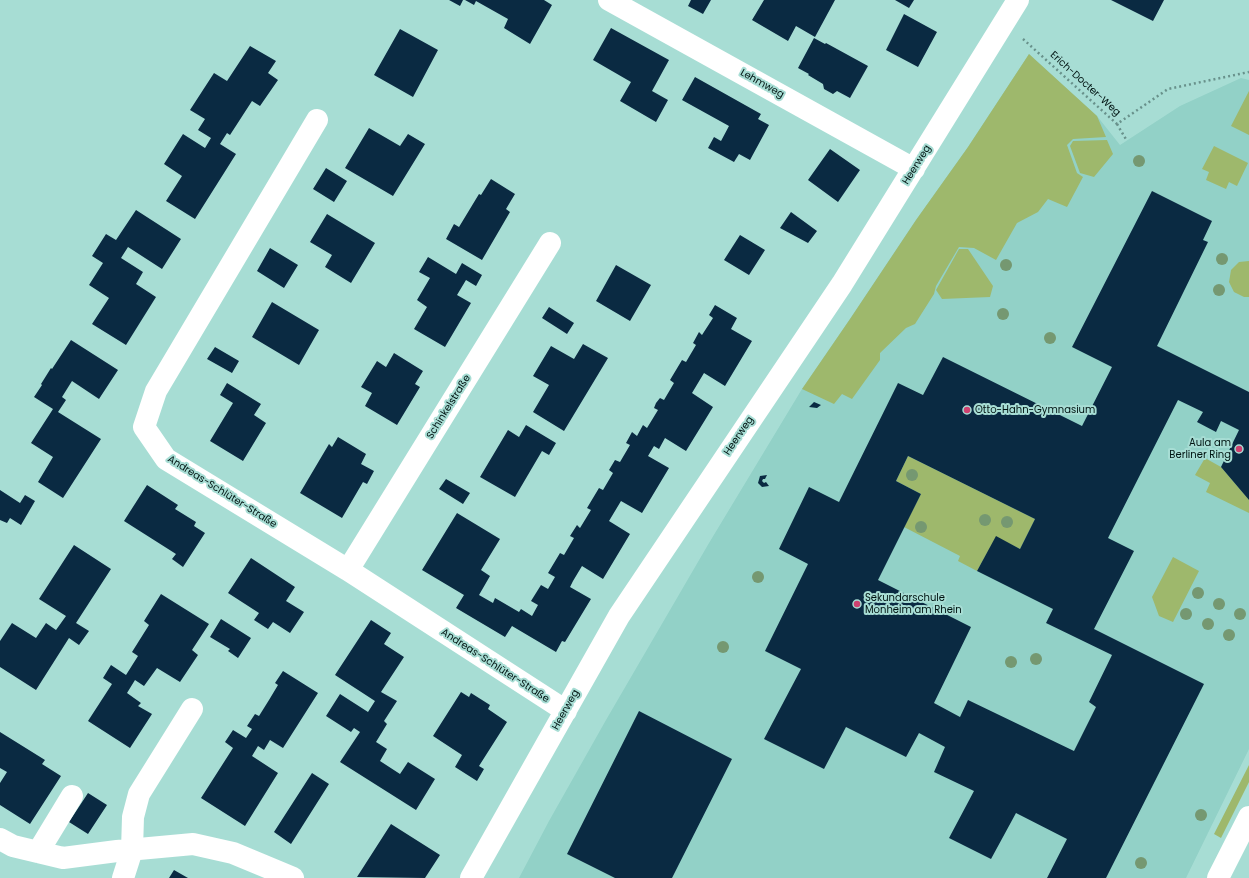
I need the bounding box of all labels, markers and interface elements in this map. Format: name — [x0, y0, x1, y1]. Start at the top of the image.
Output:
street label: Erich-Docter-Weg — [1047, 49, 1123, 119]
street label: Lehmweg — [738, 67, 786, 101]
street label: Heerweg — [900, 143, 934, 187]
street label: Schinkelstraße — [424, 373, 474, 441]
place label: Otto-Hahn-Gymnasium — [975, 404, 1095, 416]
marker: Otto-Hahn-Gymnasium — [962, 405, 972, 415]
street label: Heerweg — [722, 414, 756, 458]
place label: Aula am Berliner Ring — [1169, 437, 1231, 460]
marker: Aula am Berliner Ring — [1234, 444, 1244, 454]
street label: Andreas-Schlüter-Straße — [165, 453, 279, 531]
place label: Sekundarschule Monheim am Rhein — [865, 592, 962, 616]
marker: Sekundarschule Monheim am Rhein — [852, 599, 862, 609]
street label: Andreas-Schlüter-Straße — [439, 626, 551, 706]
street label: Heerweg — [550, 688, 582, 732]

